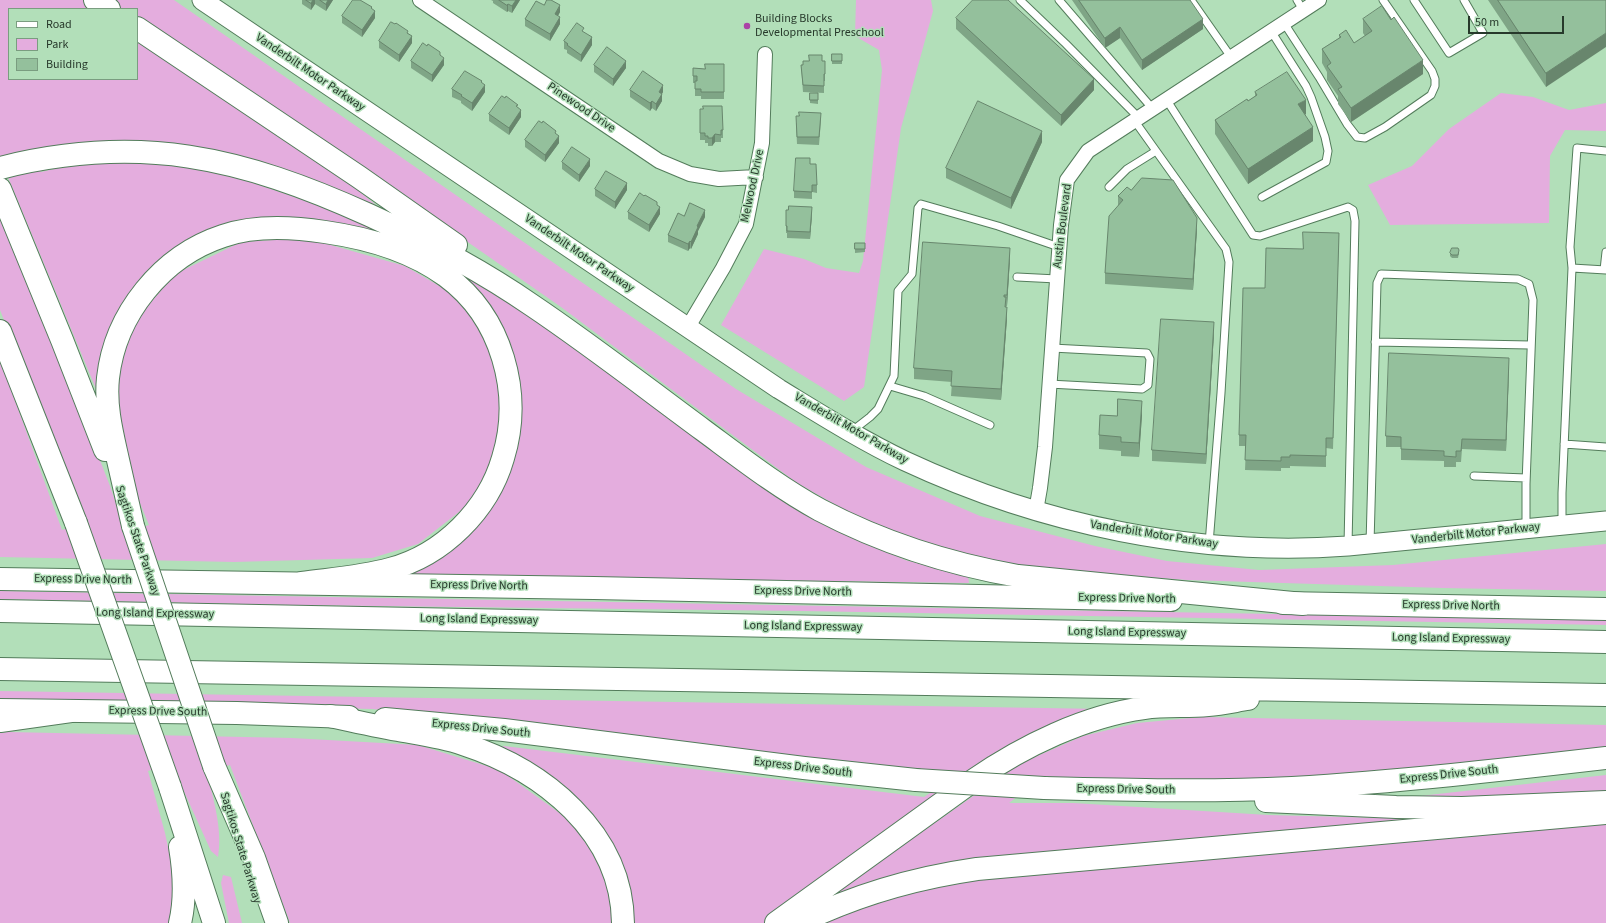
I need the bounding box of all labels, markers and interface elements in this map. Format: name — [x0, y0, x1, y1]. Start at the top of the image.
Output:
legend — [8, 8, 138, 80]
scale bar — [1470, 8, 1566, 34]
place label: Building Blocks Developmental Preschool — [755, 12, 884, 40]
text: 50 m — [1475, 14, 1499, 31]
text: Road — [46, 16, 72, 33]
marker: Building Blocks Developmental Preschool — [742, 21, 752, 31]
street label: Vanderbilt Motor Parkway — [253, 31, 367, 115]
text: Park — [46, 36, 68, 53]
text: Building — [46, 56, 88, 73]
street label: Pinewood Drive — [544, 80, 618, 136]
street label: Melwood Drive — [738, 148, 768, 224]
street label: Austin Boulevard — [1051, 183, 1075, 269]
street label: Vanderbilt Motor Parkway — [522, 212, 636, 296]
street label: Vanderbilt Motor Parkway — [792, 391, 910, 467]
street label: Sagtikos State Parkway — [111, 484, 163, 598]
street label: Vanderbilt Motor Parkway — [1089, 518, 1219, 552]
street label: Vanderbilt Motor Parkway — [1411, 520, 1541, 548]
street label: Express Drive North — [34, 572, 132, 588]
street label: Express Drive North — [430, 578, 528, 594]
street label: Express Drive North — [754, 584, 852, 600]
street label: Express Drive North — [1078, 591, 1176, 607]
street label: Express Drive North — [1402, 598, 1500, 614]
street label: Long Island Expressway — [96, 606, 214, 622]
street label: Long Island Expressway — [420, 612, 538, 628]
street label: Long Island Expressway — [744, 619, 862, 635]
street label: Long Island Expressway — [1068, 625, 1186, 641]
street label: Long Island Expressway — [1392, 631, 1510, 647]
street label: Express Drive South — [108, 704, 208, 720]
street label: Express Drive South — [431, 717, 531, 741]
street label: Express Drive South — [753, 755, 853, 781]
street label: Express Drive South — [1399, 763, 1499, 787]
street label: Express Drive South — [1076, 782, 1176, 798]
street label: Sagtikos State Parkway — [216, 791, 264, 905]

